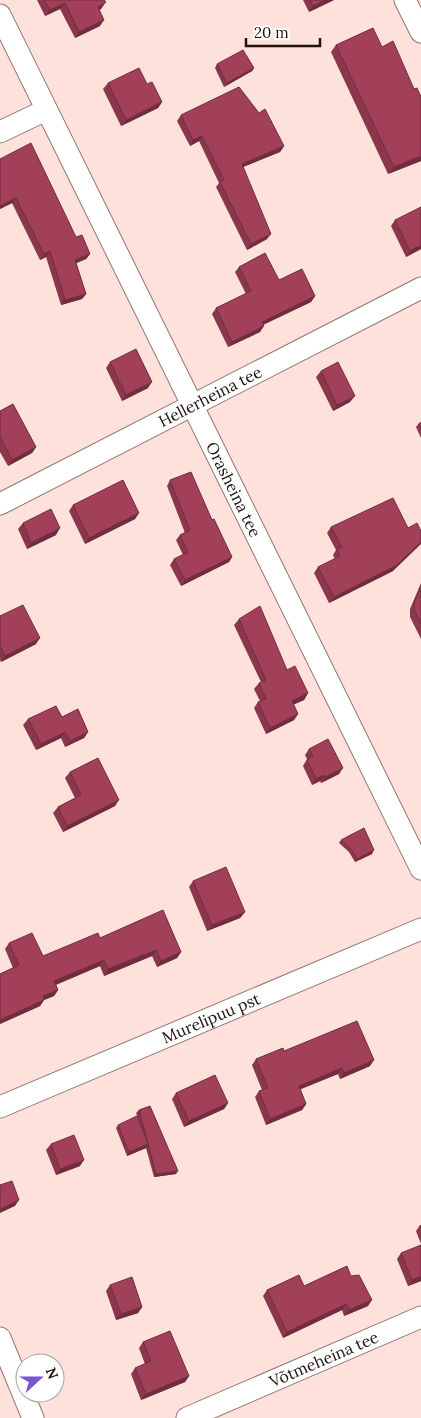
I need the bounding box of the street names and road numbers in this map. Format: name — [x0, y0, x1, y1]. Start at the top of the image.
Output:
street label: Hellerheina tee — [155, 361, 265, 431]
street label: Orasheina tee — [202, 439, 266, 541]
street label: Murelipuu pst — [159, 988, 264, 1047]
street label: Võtmeheina tee — [265, 1326, 382, 1392]

